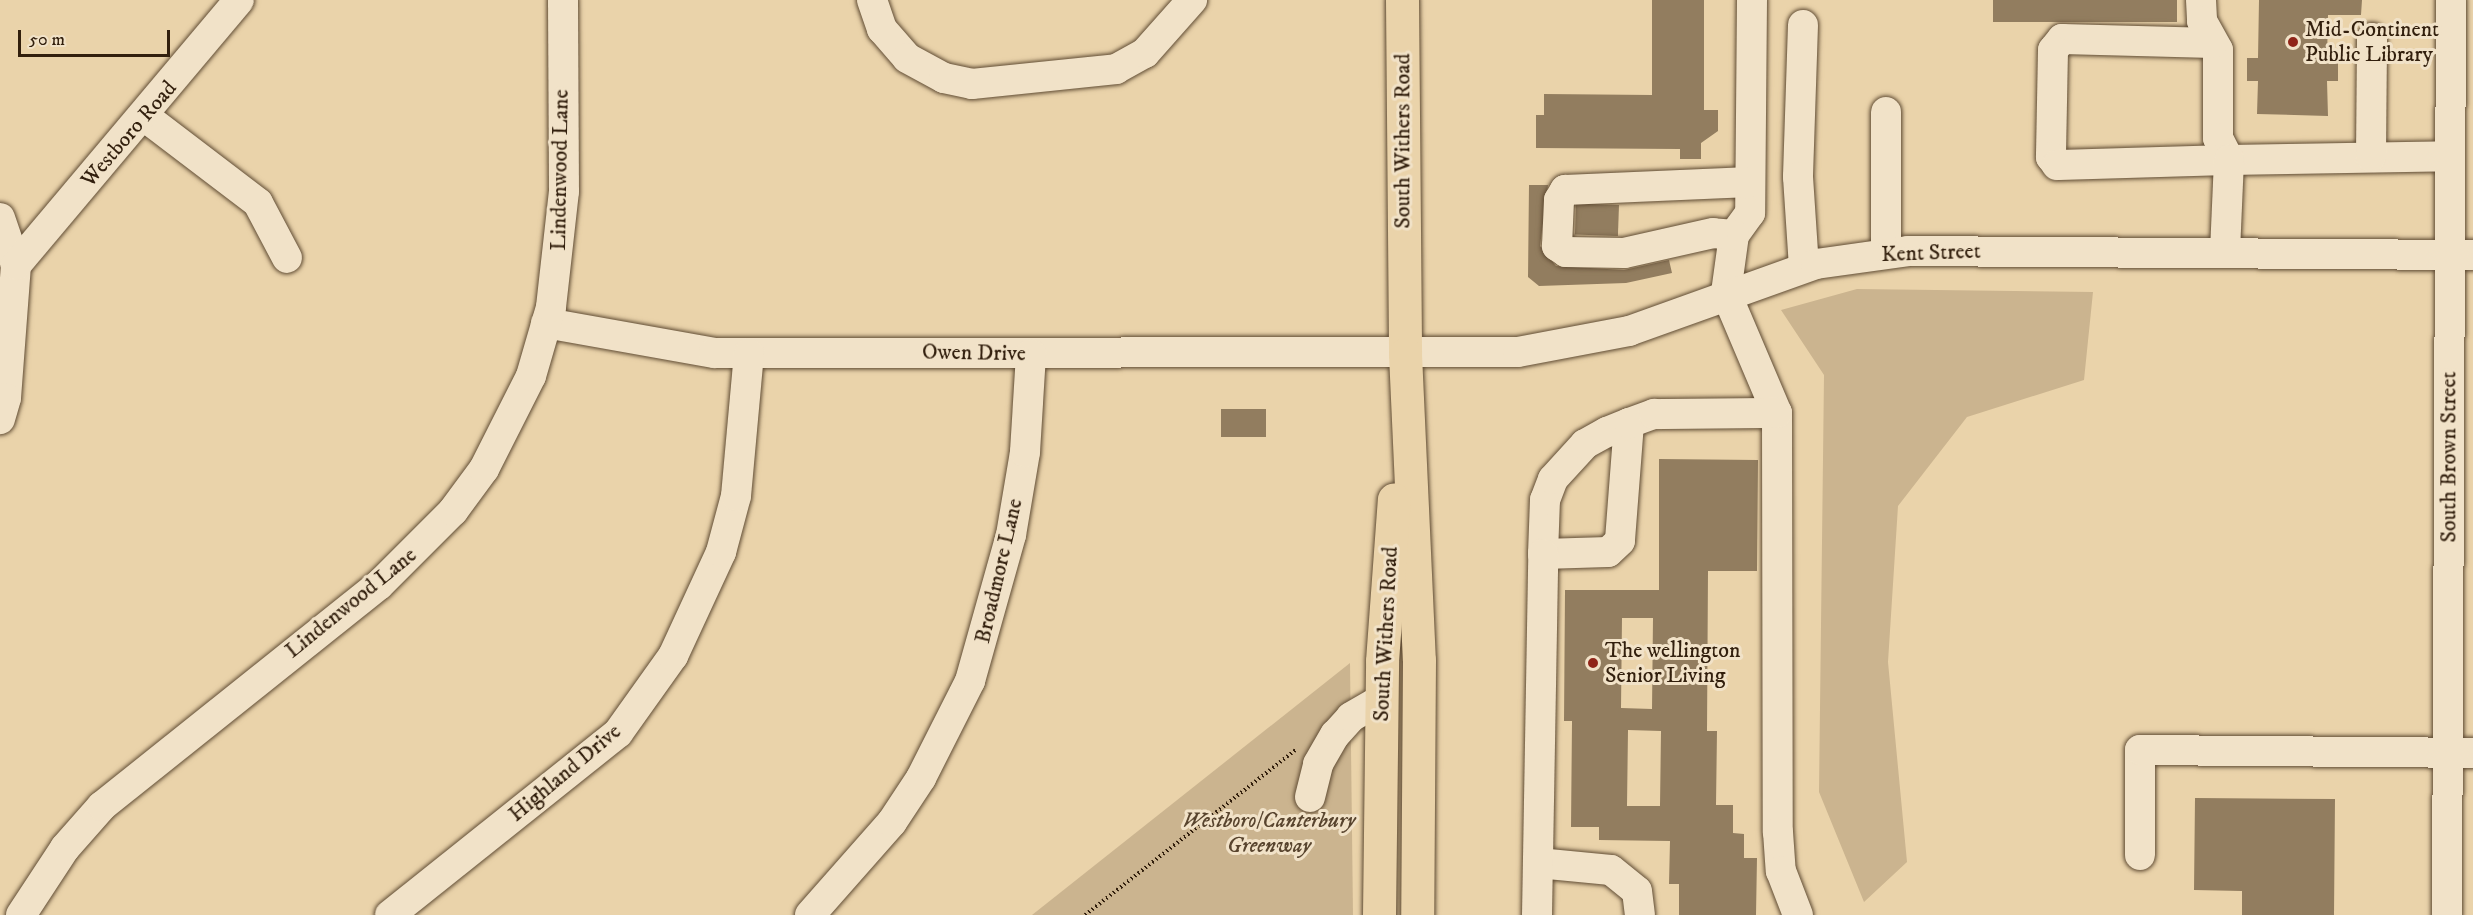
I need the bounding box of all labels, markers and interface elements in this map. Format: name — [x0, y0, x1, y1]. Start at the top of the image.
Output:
place label: Mid-Continent Public Library — [2305, 16, 2439, 68]
scale bar — [21, 18, 172, 56]
text: 50 m — [29, 29, 65, 51]
marker: Mid-Continent Public Library — [2286, 35, 2300, 49]
street label: South Withers Road — [1390, 53, 1416, 229]
street label: Westboro Road — [76, 75, 182, 193]
street label: Lindenwood Lane — [545, 89, 575, 251]
street label: Kent Street — [1881, 238, 1981, 268]
street label: Owen Drive — [922, 339, 1026, 367]
street label: South Brown Street — [2436, 371, 2462, 543]
street label: Broadmore Lane — [970, 496, 1028, 646]
street label: Lindenwood Lane — [280, 542, 422, 664]
street label: South Withers Road — [1368, 546, 1404, 722]
place label: The wellington Senior Living — [1605, 637, 1740, 688]
marker: The wellington Senior Living — [1586, 656, 1600, 670]
street label: Highland Drive — [503, 718, 627, 828]
park label: Westboro/Canterbury Greenway — [1183, 807, 1355, 858]

